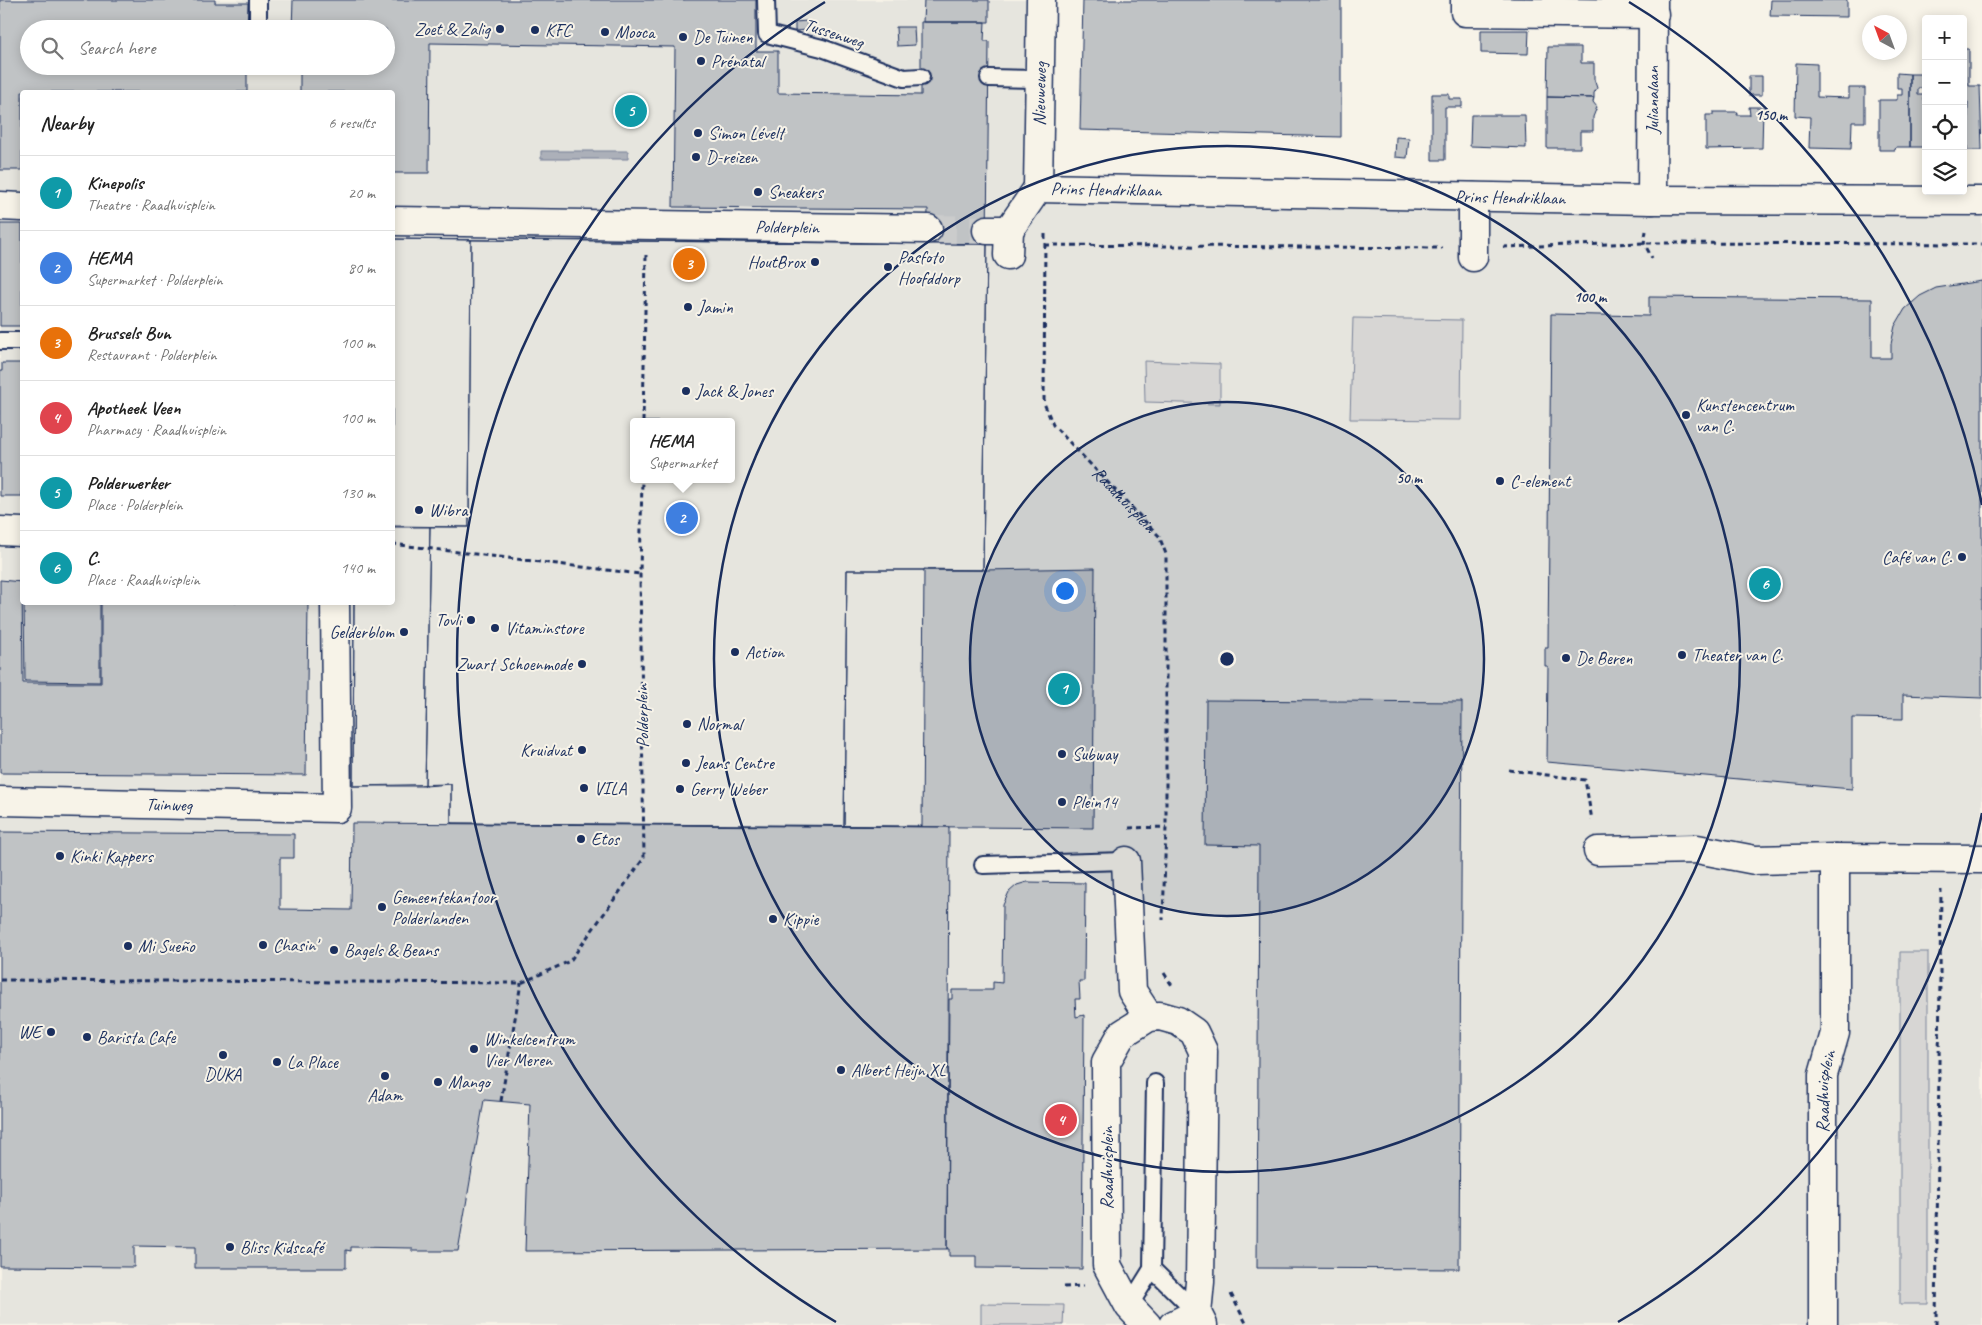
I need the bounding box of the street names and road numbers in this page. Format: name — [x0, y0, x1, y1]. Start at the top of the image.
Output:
street label: Tussenweg — [802, 13, 868, 53]
street label: Nieuweweg — [1028, 60, 1051, 126]
street label: Julianalaan — [1641, 65, 1664, 135]
street label: Prins Hendriklaan — [1050, 177, 1162, 201]
street label: Prins Hendriklaan — [1454, 185, 1566, 209]
street label: Polderplein — [755, 215, 820, 238]
street label: Raadhuisplein — [1088, 462, 1162, 538]
street label: Polderplein — [630, 683, 654, 748]
street label: Tuinweg — [146, 793, 194, 816]
street label: Raadhuisplein — [1812, 1046, 1841, 1133]
street label: Raadhuisplein — [1096, 1126, 1118, 1210]

